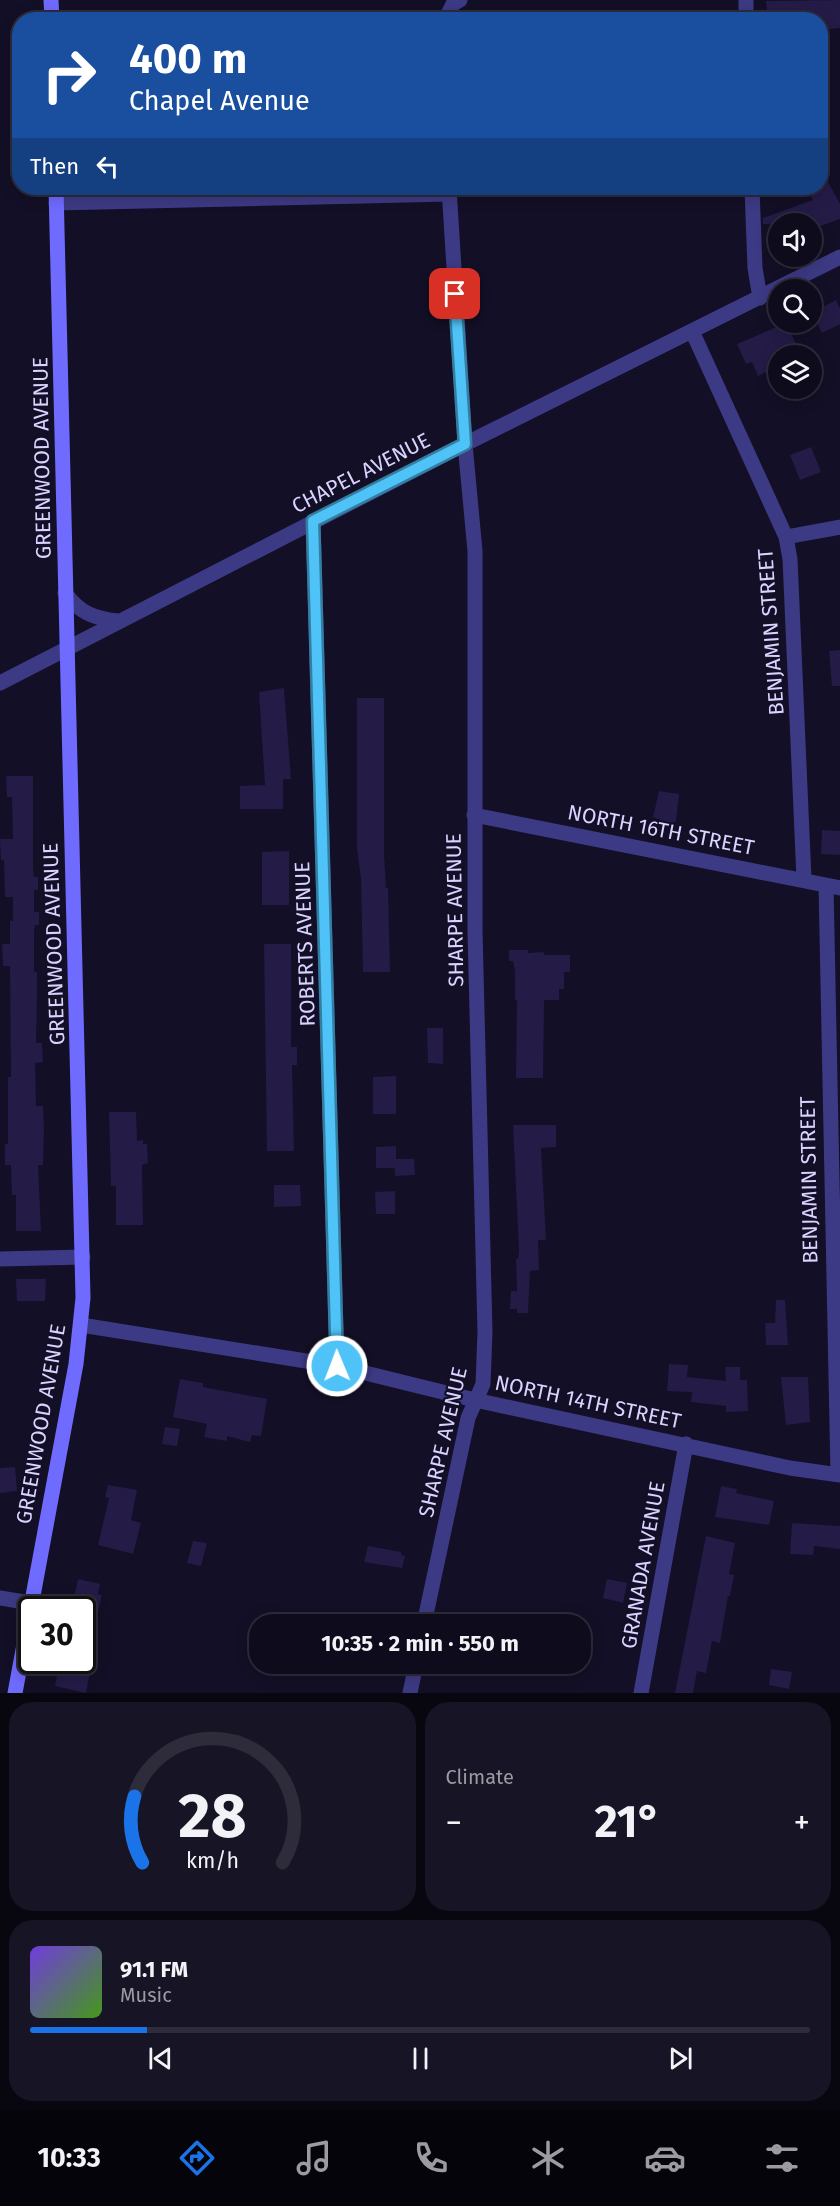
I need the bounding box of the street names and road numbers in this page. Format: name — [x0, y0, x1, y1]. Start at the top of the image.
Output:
street label: GREENWOOD AVENUE — [27, 357, 57, 559]
street label: CHAPEL AVENUE — [288, 427, 434, 519]
street label: BENJAMIN STREET — [752, 548, 790, 716]
street label: NORTH 16TH STREET — [565, 799, 757, 861]
street label: SHARPE AVENUE — [441, 833, 469, 987]
street label: GREENWOOD AVENUE — [37, 842, 71, 1046]
street label: ROBERTS AVENUE — [289, 861, 321, 1027]
street label: BENJAMIN STREET — [795, 1096, 823, 1264]
street label: GREENWOOD AVENUE — [11, 1322, 71, 1526]
street label: SHARPE AVENUE — [413, 1364, 473, 1520]
street label: NORTH 14TH STREET — [493, 1370, 684, 1434]
street label: GRANADA AVENUE — [615, 1479, 671, 1651]

